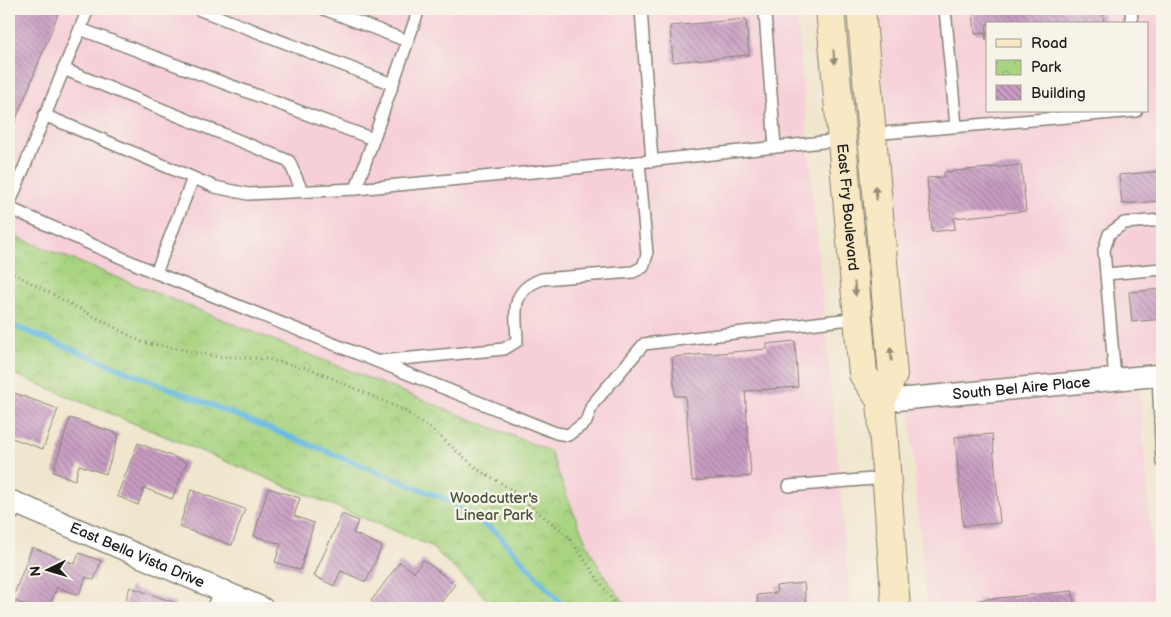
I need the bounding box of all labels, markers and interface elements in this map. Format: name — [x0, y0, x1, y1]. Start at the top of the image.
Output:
legend — [986, 22, 1148, 112]
text: Road — [1031, 34, 1067, 53]
one-way arrow — [831, 50, 839, 66]
text: Park — [1031, 58, 1062, 77]
text: Building — [1031, 84, 1086, 103]
street label: East Fry Boulevard — [833, 143, 863, 272]
one-way arrow — [872, 184, 880, 200]
one-way arrow — [851, 281, 859, 297]
one-way arrow — [887, 346, 895, 362]
street label: South Bel Aire Place — [952, 372, 1091, 404]
park label: Woodcutter's Linear Park — [450, 489, 539, 525]
street label: East Bella Vista Drive — [67, 518, 208, 592]
north arrow — [22, 544, 72, 594]
text: N — [27, 565, 44, 577]

